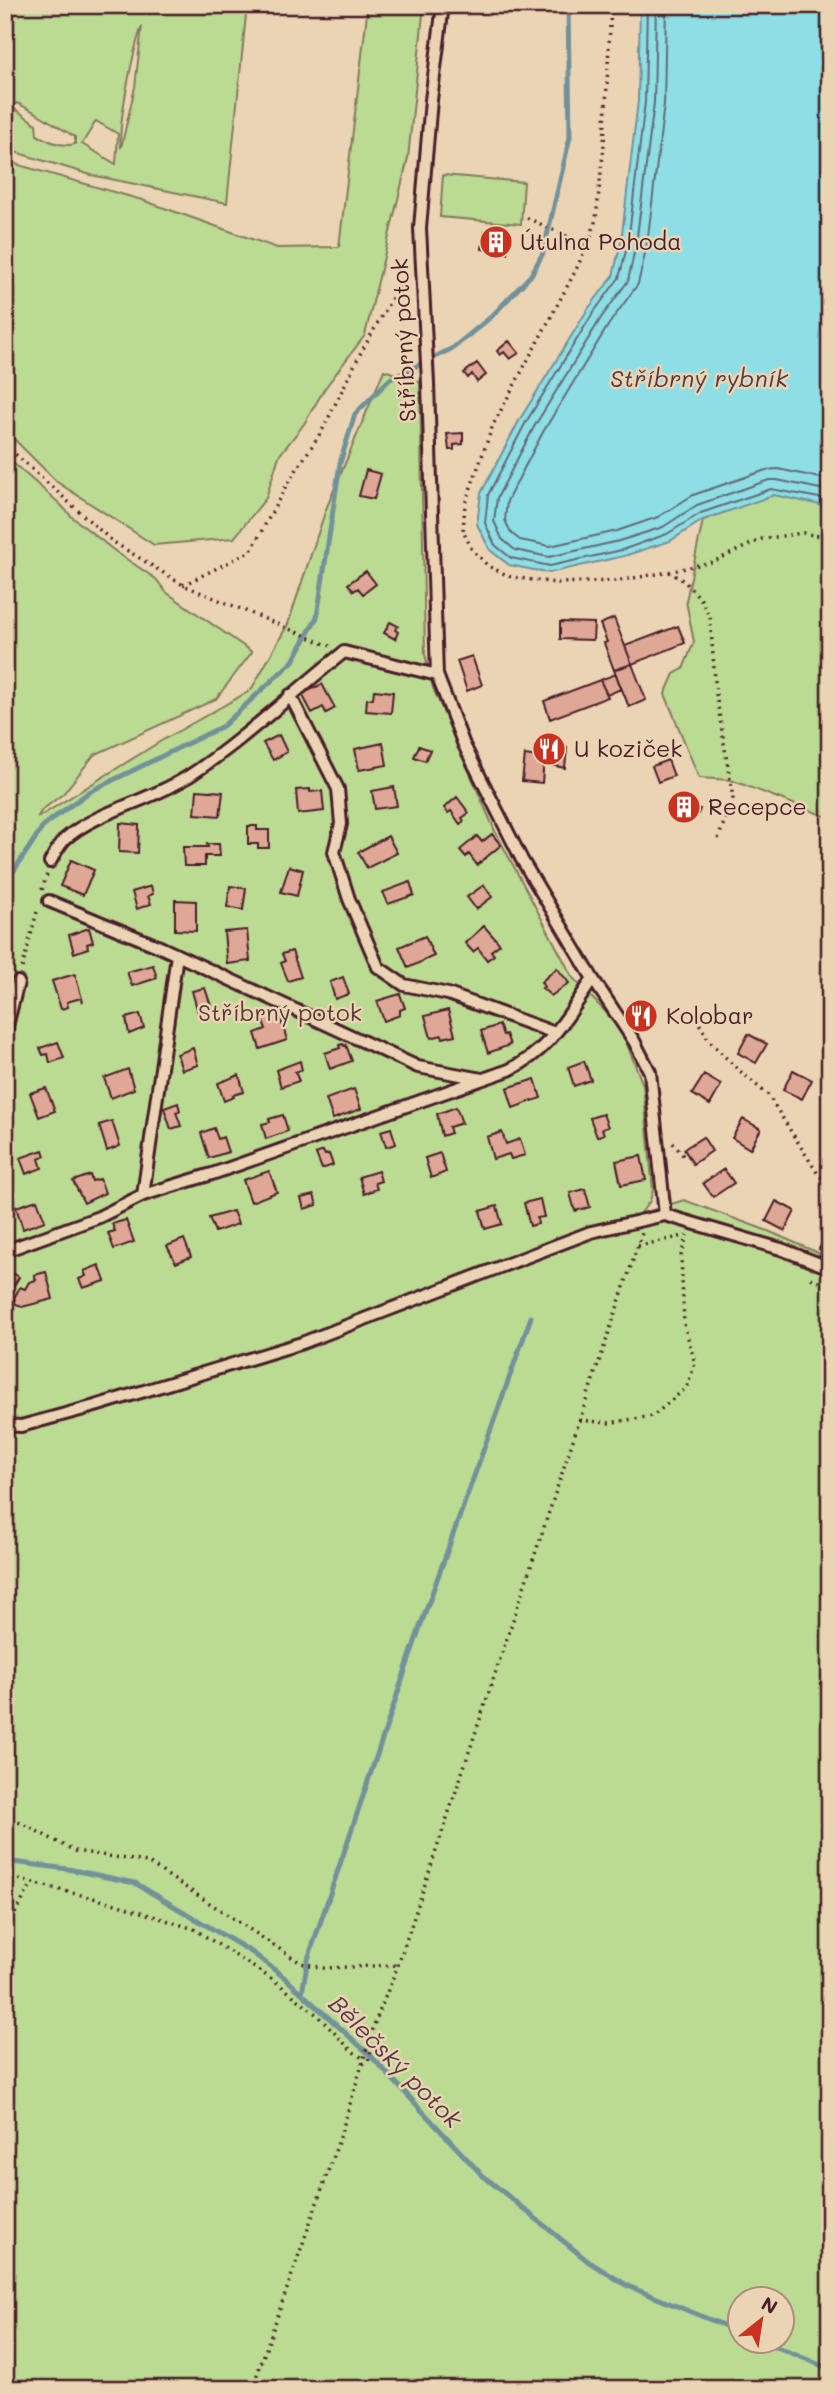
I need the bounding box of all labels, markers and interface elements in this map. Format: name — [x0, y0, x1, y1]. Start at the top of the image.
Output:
building icon: Útulna Pohoda — [477, 223, 515, 261]
place label: Útulna Pohoda — [520, 226, 681, 256]
street label: Stříbrný potok — [384, 257, 422, 423]
water label: Stříbrný rybník — [610, 362, 789, 393]
restaurant icon: U koziček — [530, 730, 568, 768]
place label: U koziček — [574, 733, 682, 763]
building icon: Recepce — [665, 788, 703, 826]
place label: Recepce — [708, 791, 807, 821]
park label: Stříbrný potok — [198, 997, 362, 1027]
restaurant icon: Kolobar — [622, 997, 660, 1035]
place label: Kolobar — [666, 1000, 754, 1030]
water label: Bělečský potok — [323, 1988, 470, 2135]
north arrow — [726, 2286, 796, 2356]
text: N — [757, 2290, 782, 2319]

